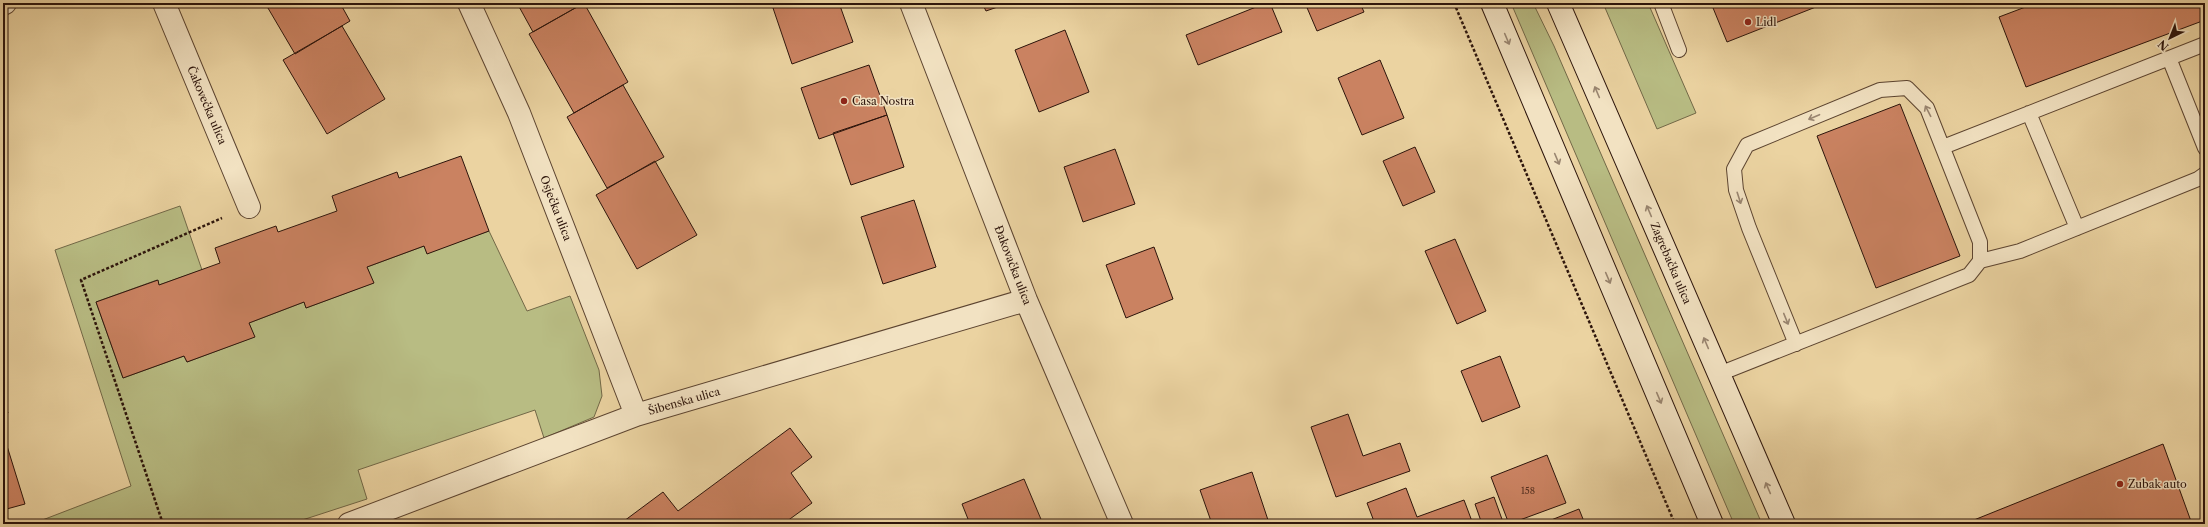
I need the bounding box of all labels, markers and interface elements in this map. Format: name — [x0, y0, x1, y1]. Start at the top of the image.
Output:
place label: Lidl — [1756, 15, 1777, 29]
marker: Lidl — [1743, 17, 1753, 27]
north arrow — [2150, 18, 2190, 58]
one-way arrow — [1503, 32, 1511, 44]
text: N — [2155, 37, 2171, 54]
street label: Čakovečka ulica — [184, 63, 231, 147]
one-way arrow — [1593, 86, 1600, 98]
place label: Casa Nostra — [852, 94, 914, 108]
marker: Casa Nostra — [839, 96, 849, 106]
one-way arrow — [1924, 106, 1931, 118]
one-way arrow — [1809, 114, 1821, 122]
one-way arrow — [1554, 152, 1562, 164]
street label: Osječka ulica — [537, 173, 575, 243]
one-way arrow — [1736, 191, 1743, 204]
one-way arrow — [1644, 205, 1652, 217]
street label: Zagrebačka ulica — [1647, 220, 1695, 306]
street label: Đakovačka ulica — [991, 223, 1035, 307]
one-way arrow — [1605, 272, 1612, 284]
one-way arrow — [1783, 313, 1791, 325]
one-way arrow — [1702, 338, 1709, 350]
street label: Šibenska ulica — [646, 383, 722, 418]
one-way arrow — [1656, 392, 1663, 404]
place label: Zubak auto — [2128, 477, 2187, 491]
marker: Zubak auto — [2115, 479, 2125, 489]
one-way arrow — [1764, 483, 1772, 495]
house number: 158 — [1521, 485, 1535, 496]

